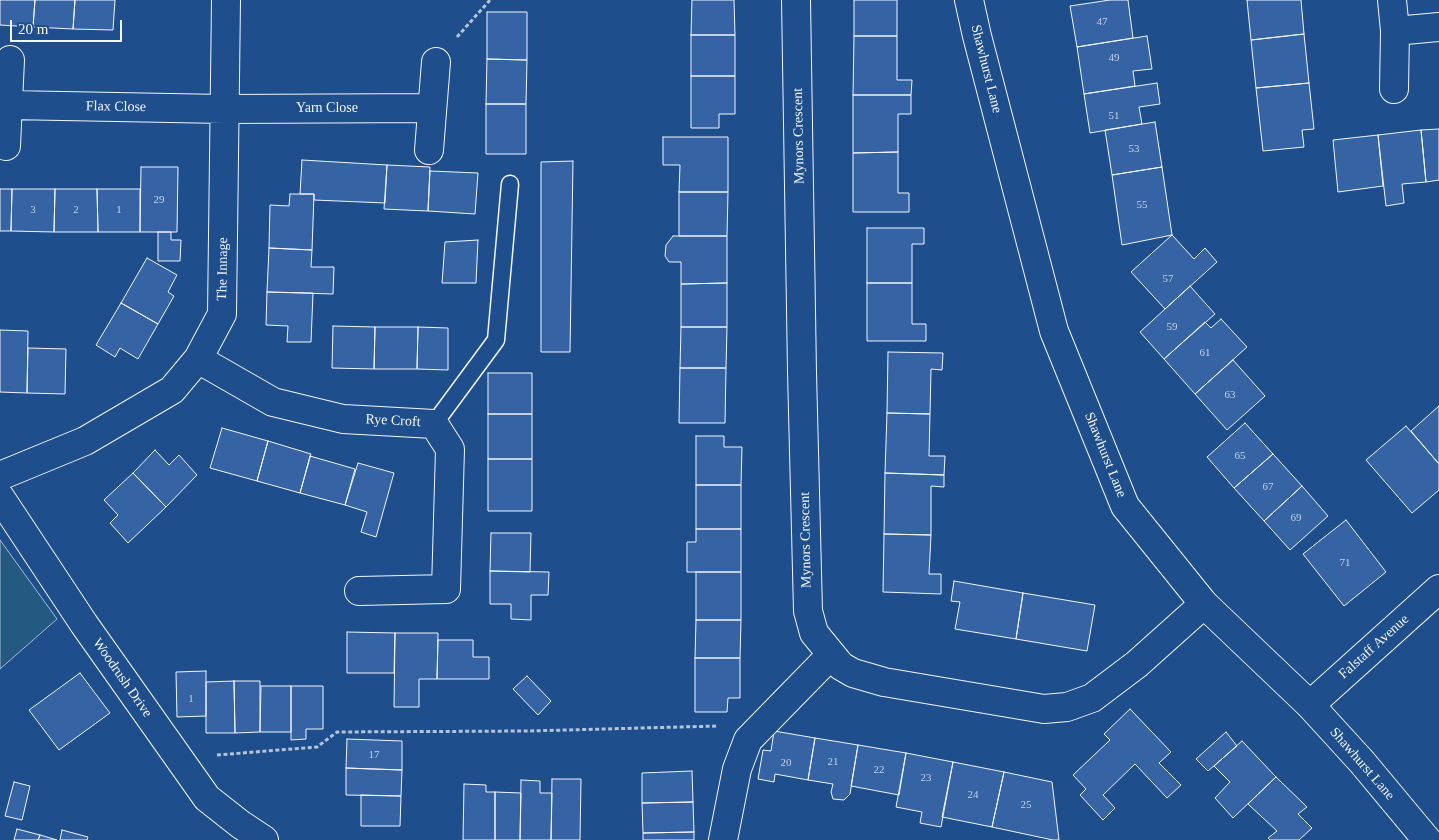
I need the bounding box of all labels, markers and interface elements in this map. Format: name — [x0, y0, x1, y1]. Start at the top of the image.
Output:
scale bar — [12, 10, 125, 42]
house number: 47 — [1096, 15, 1108, 29]
text: 20 m — [18, 21, 48, 37]
street label: Shawhurst Lane — [967, 23, 1005, 115]
house number: 49 — [1108, 51, 1120, 65]
street label: Mynors Crescent — [790, 88, 808, 184]
street label: Flax Close — [86, 98, 146, 116]
street label: Yarn Close — [296, 100, 358, 116]
house number: 51 — [1108, 109, 1120, 123]
house number: 53 — [1128, 142, 1140, 156]
house number: 29 — [154, 193, 164, 207]
house number: 55 — [1136, 198, 1148, 212]
house number: 3 — [30, 203, 36, 217]
house number: 2 — [73, 203, 79, 217]
house number: 1 — [116, 203, 122, 217]
street label: The Innage — [214, 237, 232, 301]
house number: 57 — [1162, 272, 1174, 286]
house number: 59 — [1166, 320, 1178, 334]
house number: 61 — [1200, 346, 1210, 360]
house number: 63 — [1224, 388, 1236, 402]
street label: Shawhurst Lane — [1080, 410, 1130, 500]
street label: Rye Croft — [365, 411, 421, 431]
house number: 65 — [1234, 449, 1246, 463]
house number: 67 — [1262, 480, 1274, 494]
street label: Mynors Crescent — [797, 492, 815, 588]
house number: 69 — [1290, 511, 1302, 525]
house number: 71 — [1340, 556, 1350, 570]
street label: Falstaff Avenue — [1335, 611, 1413, 683]
street label: Woodrush Drive — [89, 635, 155, 721]
house number: 1 — [188, 692, 194, 706]
street label: Shawhurst Lane — [1326, 724, 1398, 804]
house number: 17 — [368, 748, 379, 762]
house number: 21 — [828, 755, 838, 769]
house number: 20 — [780, 756, 791, 770]
house number: 22 — [874, 763, 884, 777]
house number: 23 — [920, 771, 931, 785]
house number: 24 — [968, 788, 978, 802]
house number: 25 — [1020, 798, 1032, 812]

